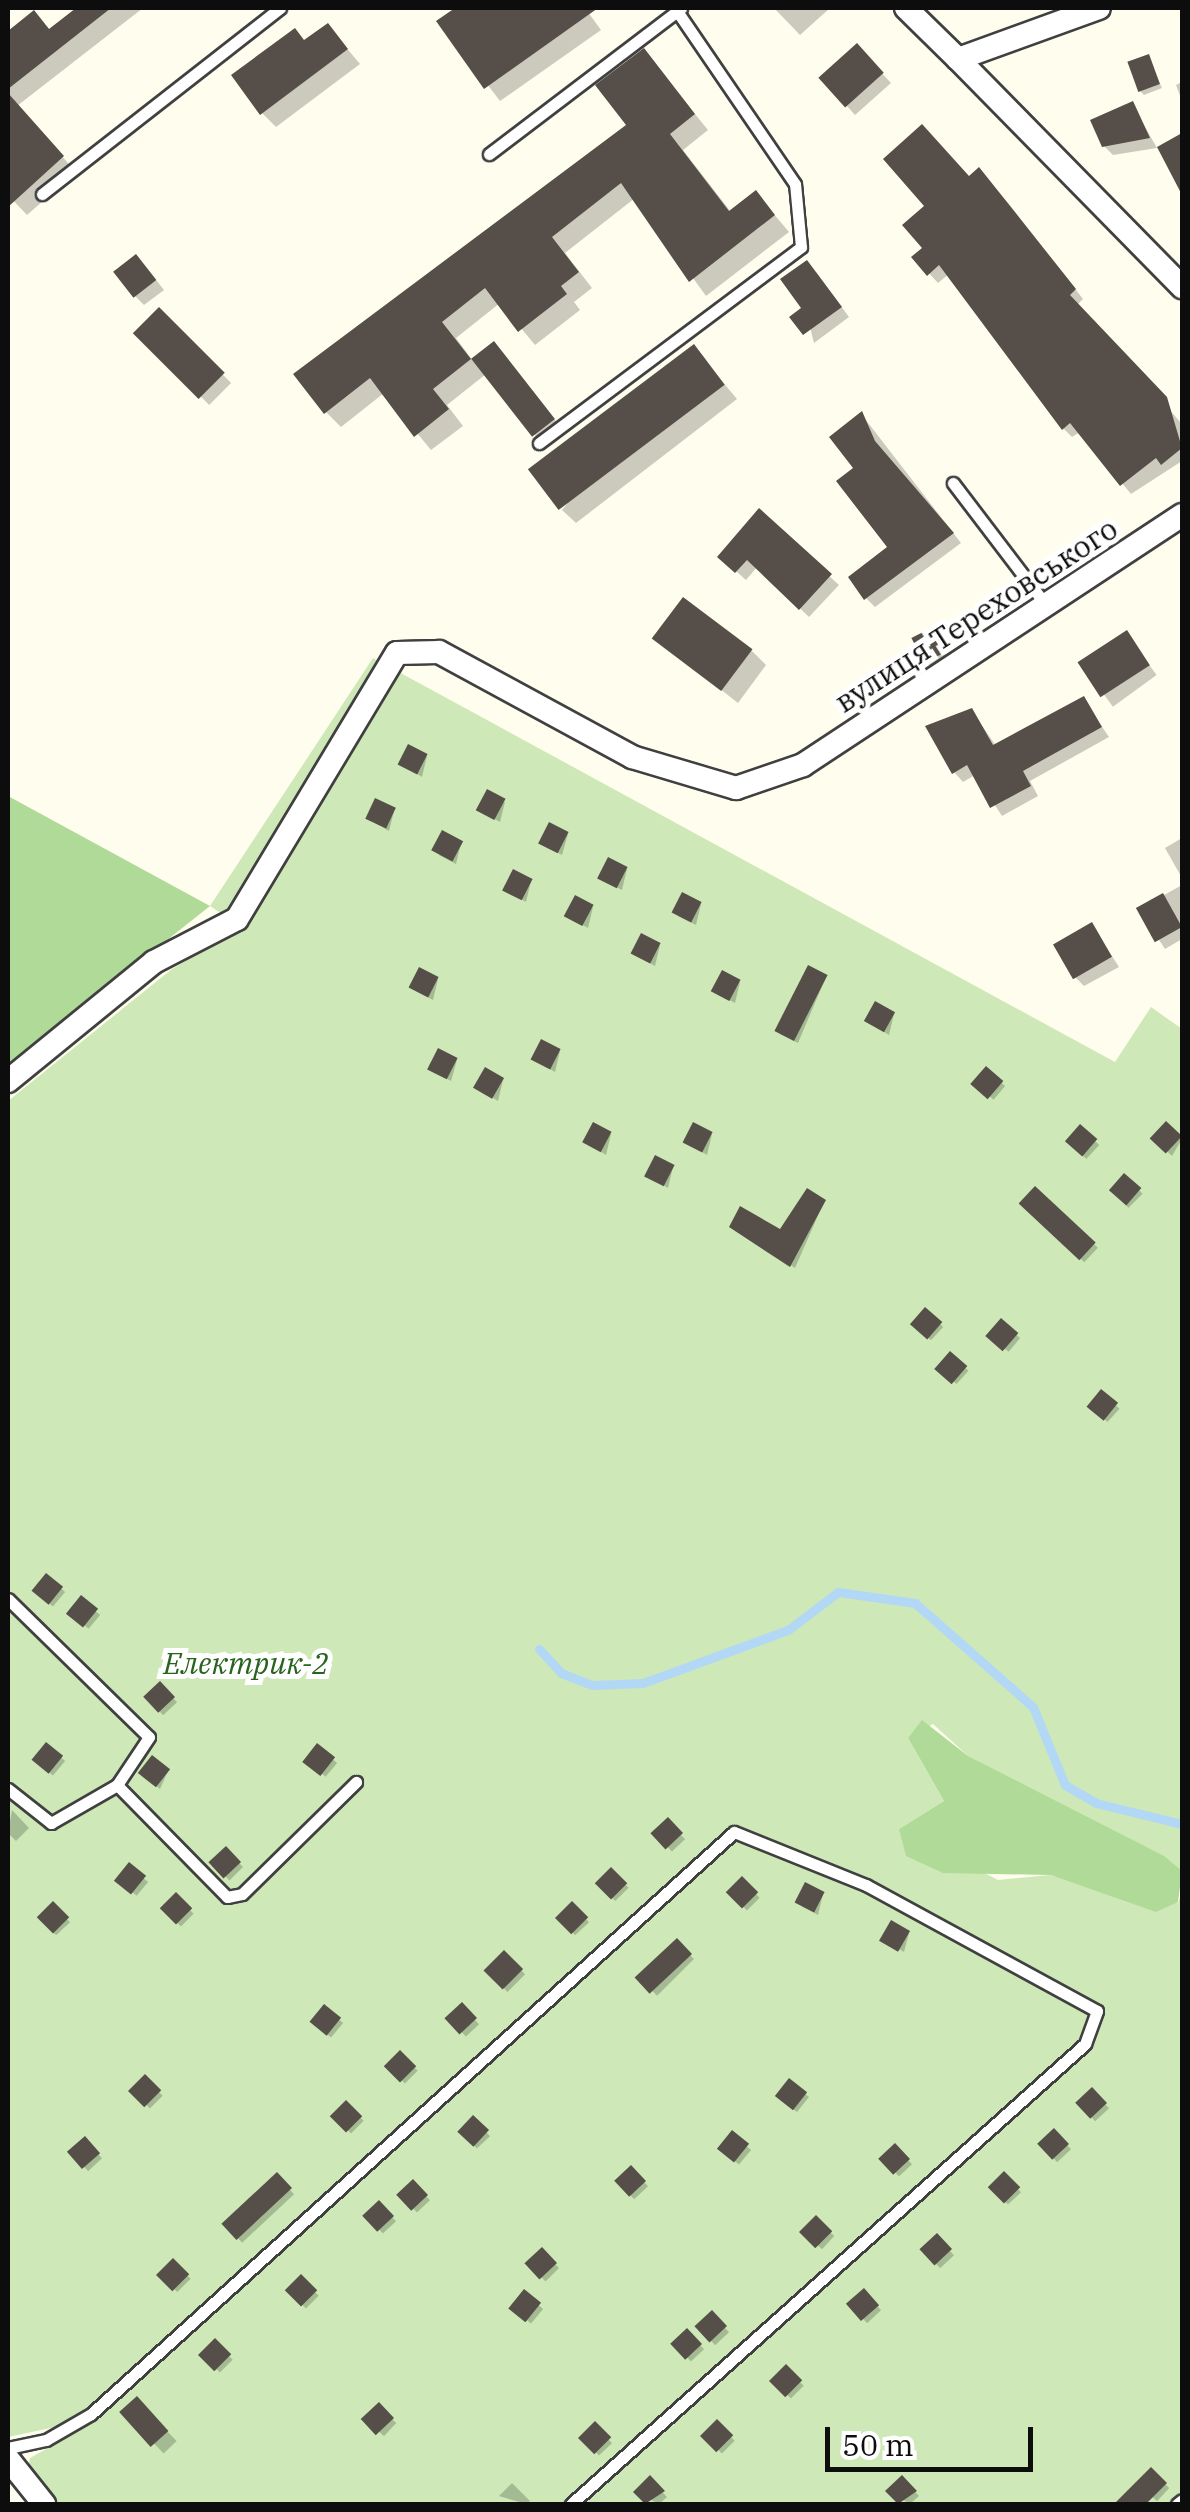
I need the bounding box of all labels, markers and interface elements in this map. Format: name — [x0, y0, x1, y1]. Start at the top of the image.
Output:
street label: вулиця Тереховського — [828, 510, 1124, 720]
park label: Електрик-2 — [163, 1645, 329, 1681]
scale bar — [830, 2407, 1038, 2469]
text: 50 m — [842, 2425, 914, 2464]

